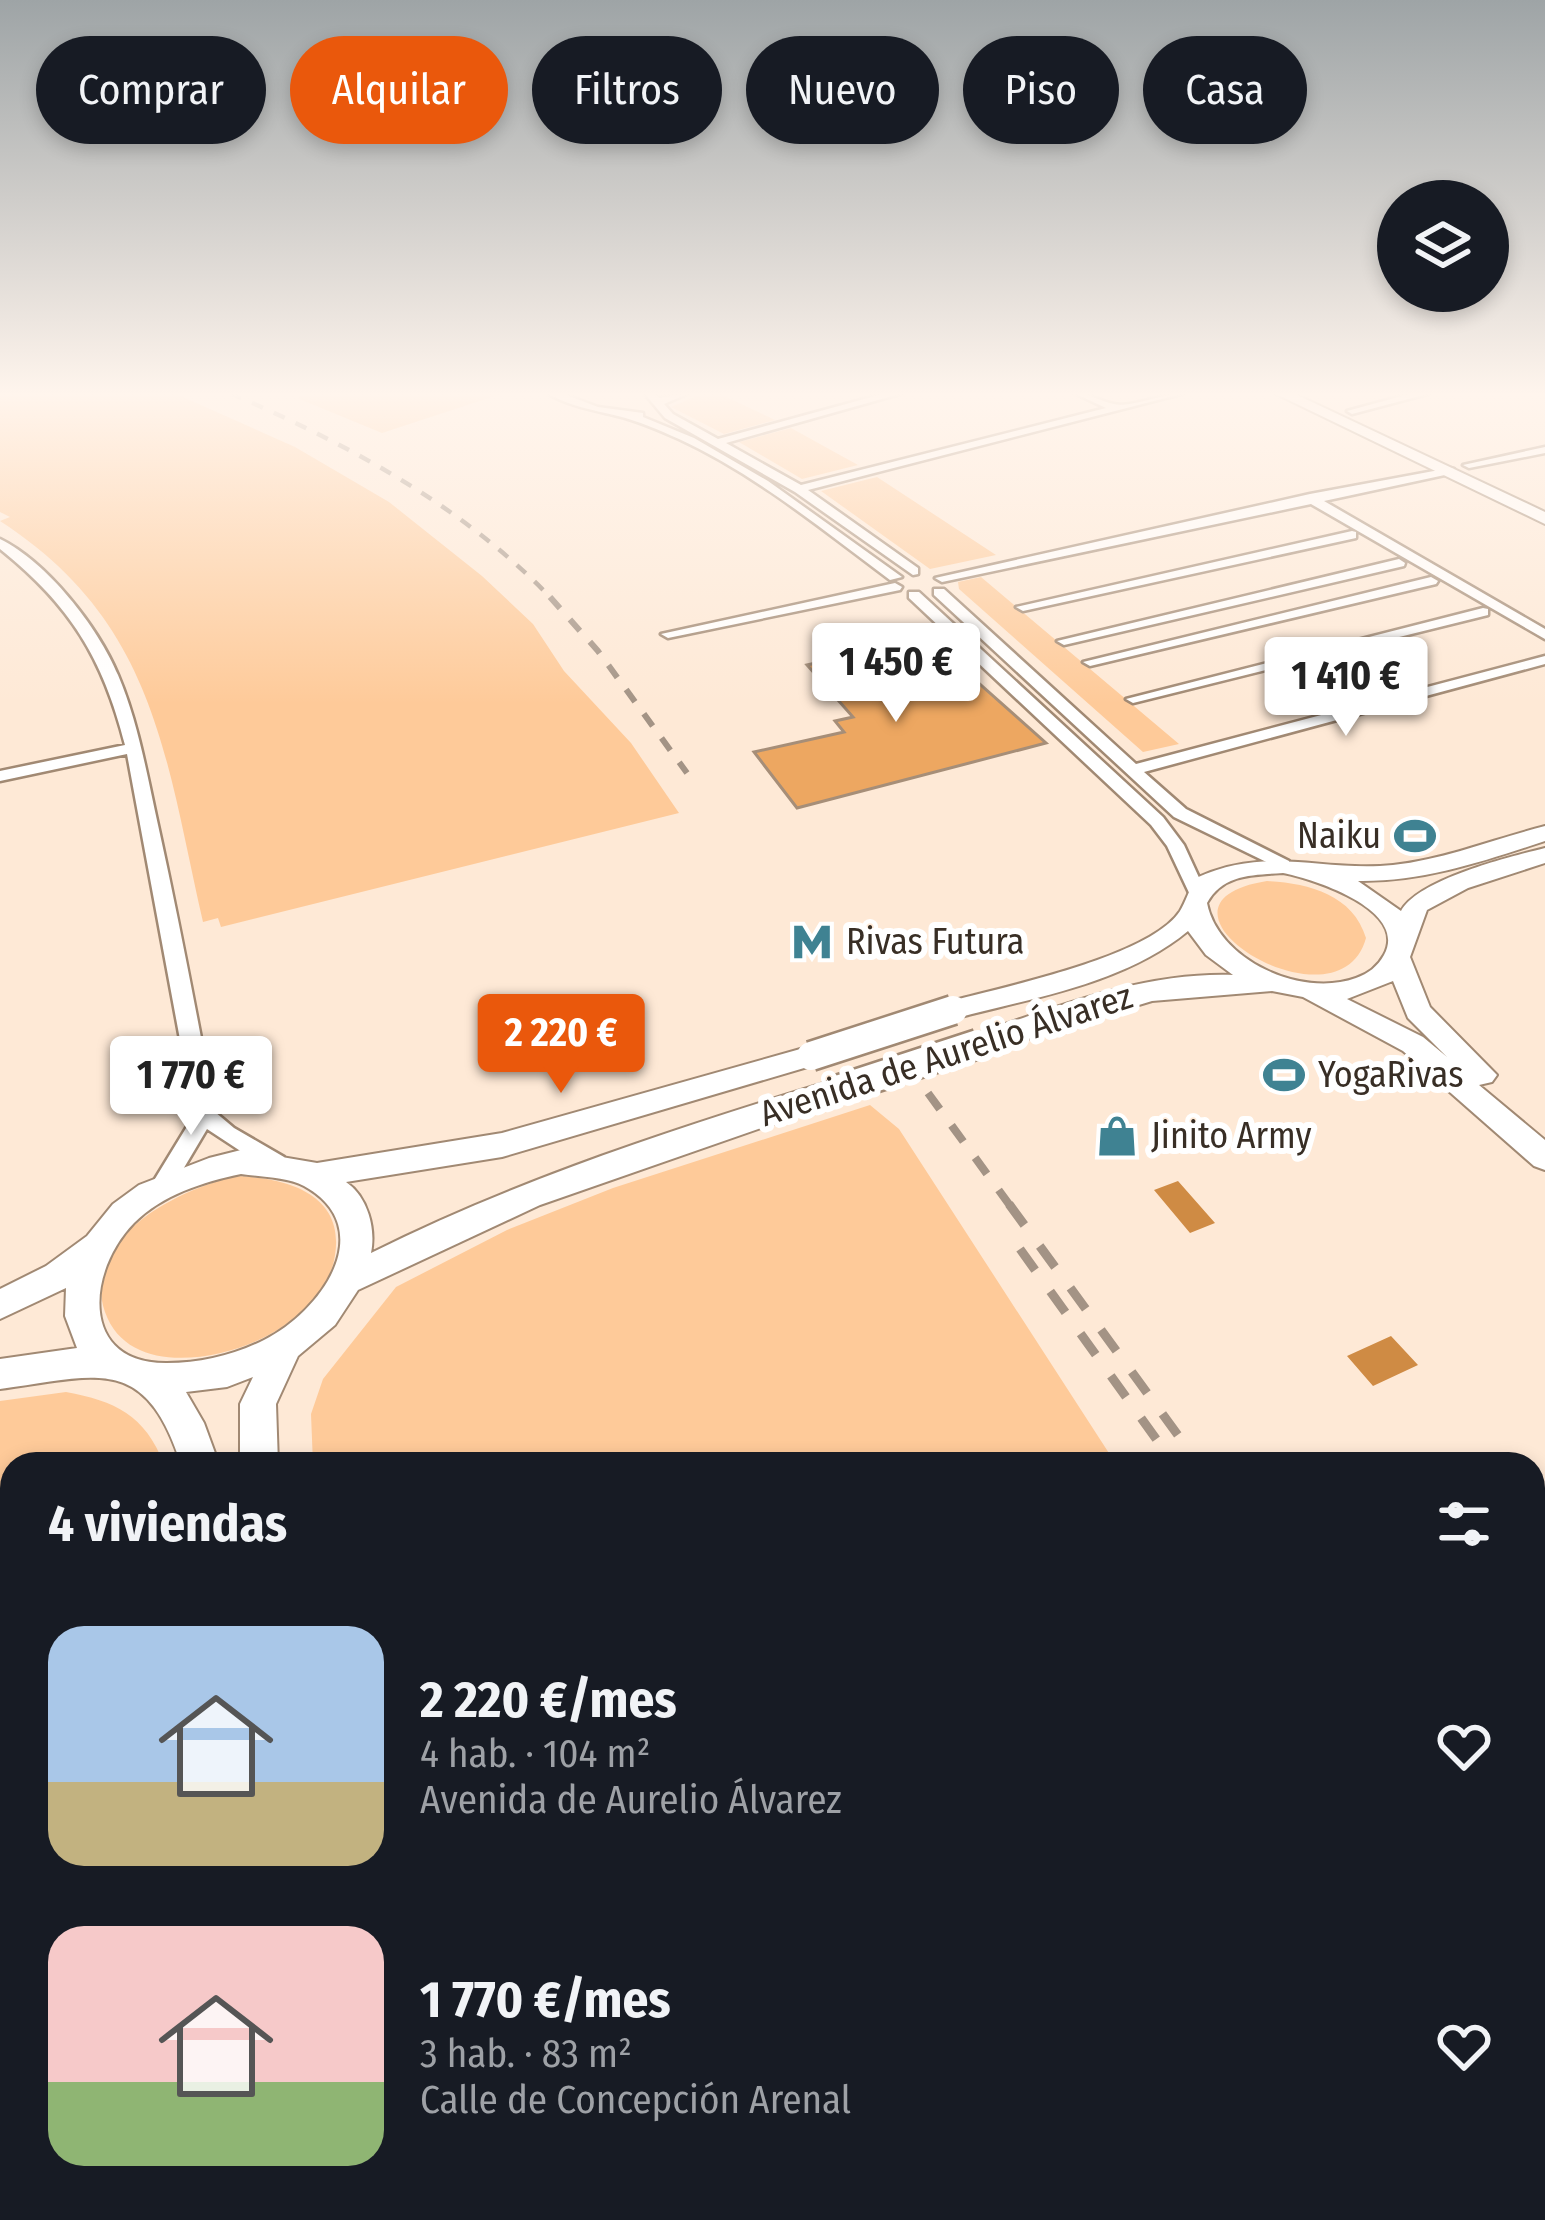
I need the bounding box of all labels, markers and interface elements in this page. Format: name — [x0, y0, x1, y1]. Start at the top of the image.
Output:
chip: Comprar — [36, 36, 266, 144]
chip: Alquilar — [290, 36, 508, 144]
chip: Filtros — [532, 36, 722, 144]
chip: Nuevo — [746, 36, 939, 144]
chip: Piso — [963, 36, 1119, 144]
chip: Casa — [1143, 36, 1307, 144]
map controls — [1377, 180, 1509, 312]
button: layers — [1377, 180, 1509, 312]
pin: 1 450 € — [785, 623, 1007, 725]
pin: 1 410 € — [1235, 637, 1457, 739]
text: 1 450 € — [839, 639, 953, 685]
text: 1 410 € — [1292, 653, 1400, 699]
sports icon: Naiku — [1392, 813, 1438, 859]
place label: Naiku — [1297, 814, 1381, 858]
metro station icon: Rivas Futura — [789, 919, 835, 965]
place label: Rivas Futura — [846, 920, 1024, 964]
street label: Avenida de Aurelio Álvarez — [754, 973, 1138, 1136]
pin: 2 220 € — [450, 994, 672, 1096]
text: 2 220 € — [505, 1010, 617, 1056]
pin: 1 770 € — [80, 1036, 302, 1138]
text: 1 770 € — [137, 1052, 245, 1098]
sports icon: YogaRivas — [1261, 1052, 1307, 1098]
place label: YogaRivas — [1318, 1053, 1464, 1097]
shop icon: Jinito Army — [1094, 1113, 1140, 1159]
place label: Jinito Army — [1151, 1114, 1312, 1158]
icon: filters — [1431, 1491, 1497, 1557]
text: 4 viviendas — [48, 1493, 287, 1555]
text: 2 220 €/mes — [420, 1669, 677, 1731]
icon: home — [144, 1674, 288, 1818]
icon: heart — [1431, 1713, 1497, 1779]
text: 4 hab. · 104 m² — [420, 1731, 650, 1777]
text: Avenida de Aurelio Álvarez — [420, 1777, 842, 1823]
text: 1 770 €/mes — [420, 1969, 671, 2031]
icon: home — [144, 1974, 288, 2118]
icon: heart — [1431, 2013, 1497, 2079]
text: 3 hab. · 83 m² — [420, 2031, 632, 2077]
text: Calle de Concepción Arenal — [420, 2077, 851, 2123]

